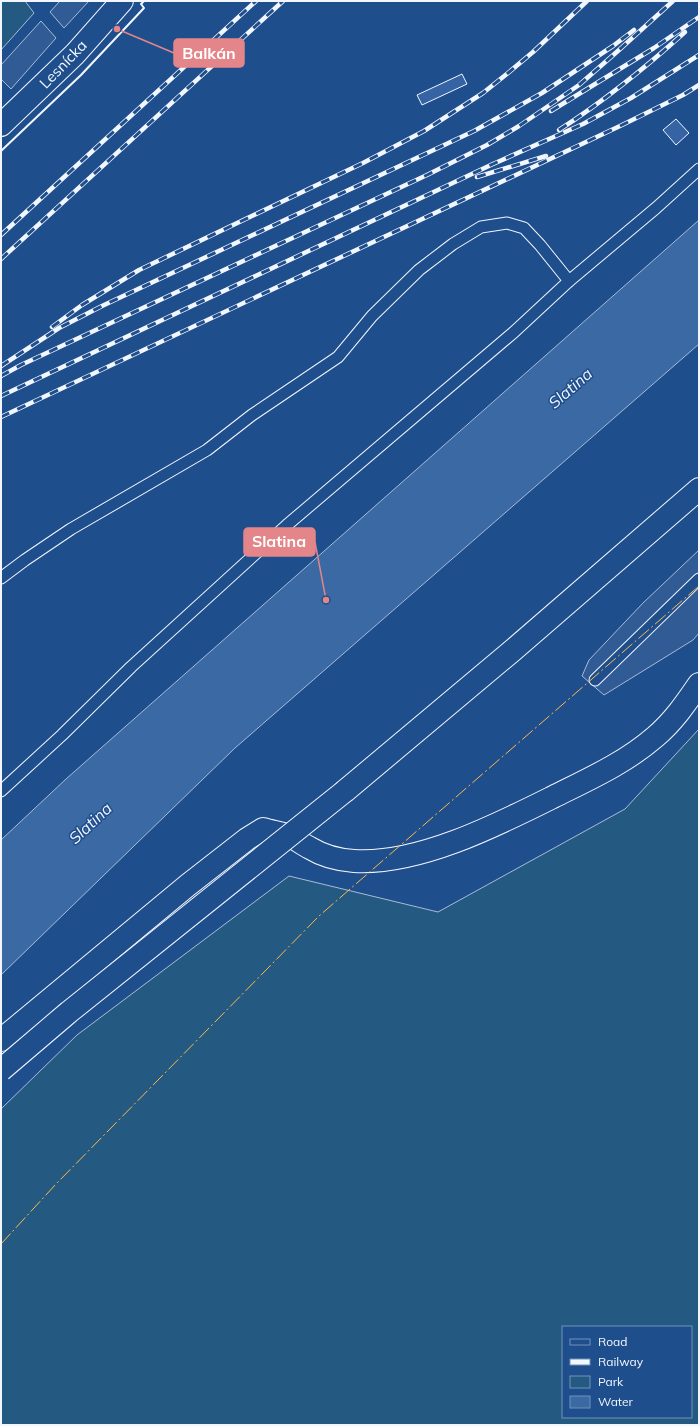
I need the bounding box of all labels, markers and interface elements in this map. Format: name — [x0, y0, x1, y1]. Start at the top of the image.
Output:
street label: Lesnícka — [35, 36, 91, 92]
callout: Balkán — [174, 39, 244, 67]
text: Balkán — [182, 43, 236, 63]
water label: Slatina — [544, 363, 596, 413]
callout: Slatina — [244, 528, 315, 556]
text: Slatina — [252, 531, 306, 551]
water label: Slatina — [64, 798, 116, 848]
legend — [562, 1326, 692, 1418]
text: Road — [598, 1334, 627, 1349]
text: Railway — [598, 1354, 644, 1369]
text: Park — [598, 1374, 624, 1389]
text: Water — [598, 1394, 634, 1409]

